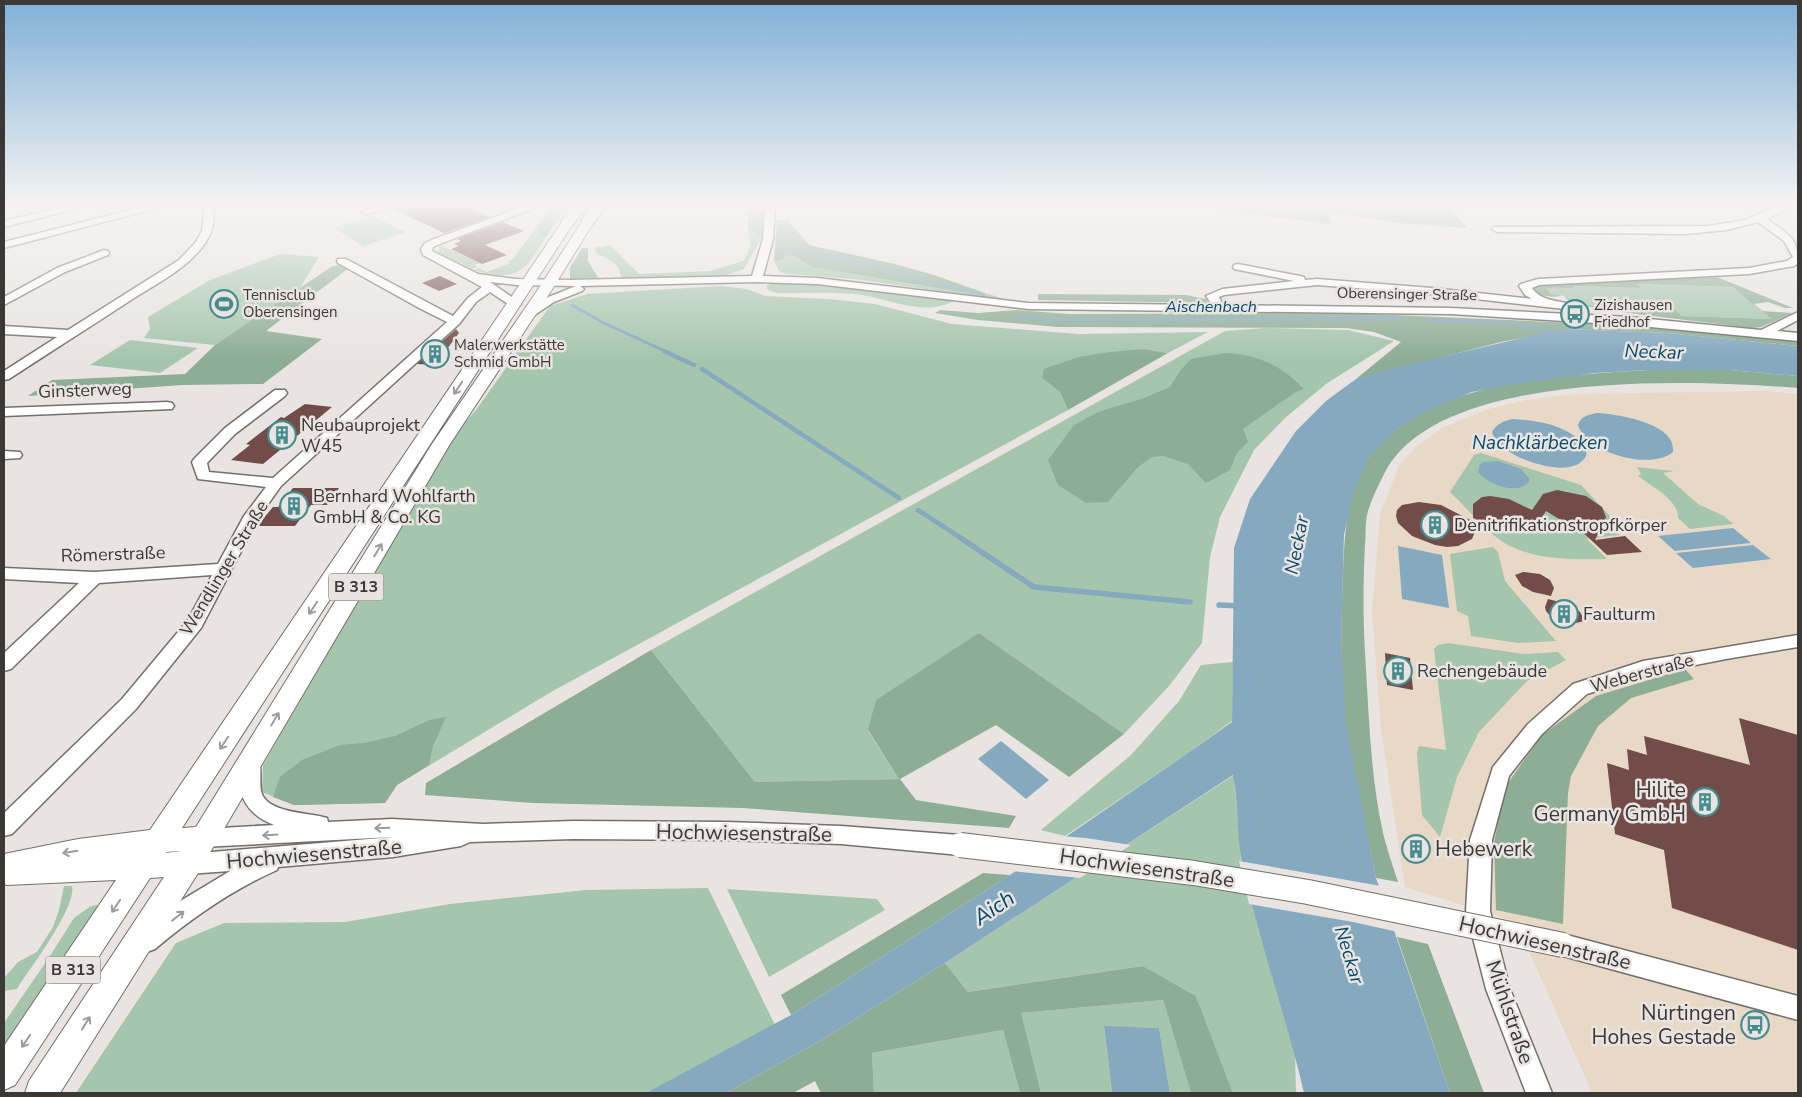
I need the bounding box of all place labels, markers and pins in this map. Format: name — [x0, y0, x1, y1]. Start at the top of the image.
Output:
place label: Tennisclub Oberensingen — [243, 285, 338, 322]
sports icon: Tennisclub Oberensingen — [209, 289, 239, 319]
place label: Zizishausen Friedhof — [1594, 295, 1673, 332]
bus stop icon: Zizishausen Friedhof — [1560, 299, 1590, 329]
place label: Malerwerkstätte Schmid GmbH — [454, 335, 565, 372]
building icon: Malerwerkstätte Schmid GmbH — [420, 339, 450, 369]
place label: Neubauprojekt W45 — [301, 413, 421, 458]
building icon: Neubauprojekt W45 — [267, 420, 297, 450]
place label: Bernhard Wohlfarth GmbH & Co. KG — [313, 484, 476, 529]
building icon: Bernhard Wohlfarth GmbH & Co. KG — [279, 491, 309, 521]
building icon: Denitrifikationstropfkörper — [1420, 510, 1450, 540]
place label: Denitrifikationstropfkörper — [1454, 513, 1667, 537]
building icon: Faulturm — [1549, 599, 1579, 629]
place label: Faulturm — [1583, 602, 1656, 626]
building icon: Rechengebäude — [1383, 656, 1413, 686]
place label: Rechengebäude — [1417, 659, 1547, 683]
place label: Hilite Germany GmbH — [1533, 776, 1686, 828]
building icon: Hilite Germany GmbH — [1690, 787, 1720, 817]
building icon: Hebewerk — [1401, 834, 1431, 864]
place label: Hebewerk — [1435, 835, 1533, 863]
place label: Nürtingen Hohes Gestade — [1591, 999, 1736, 1051]
bus stop icon: Nürtingen Hohes Gestade — [1740, 1010, 1770, 1040]

